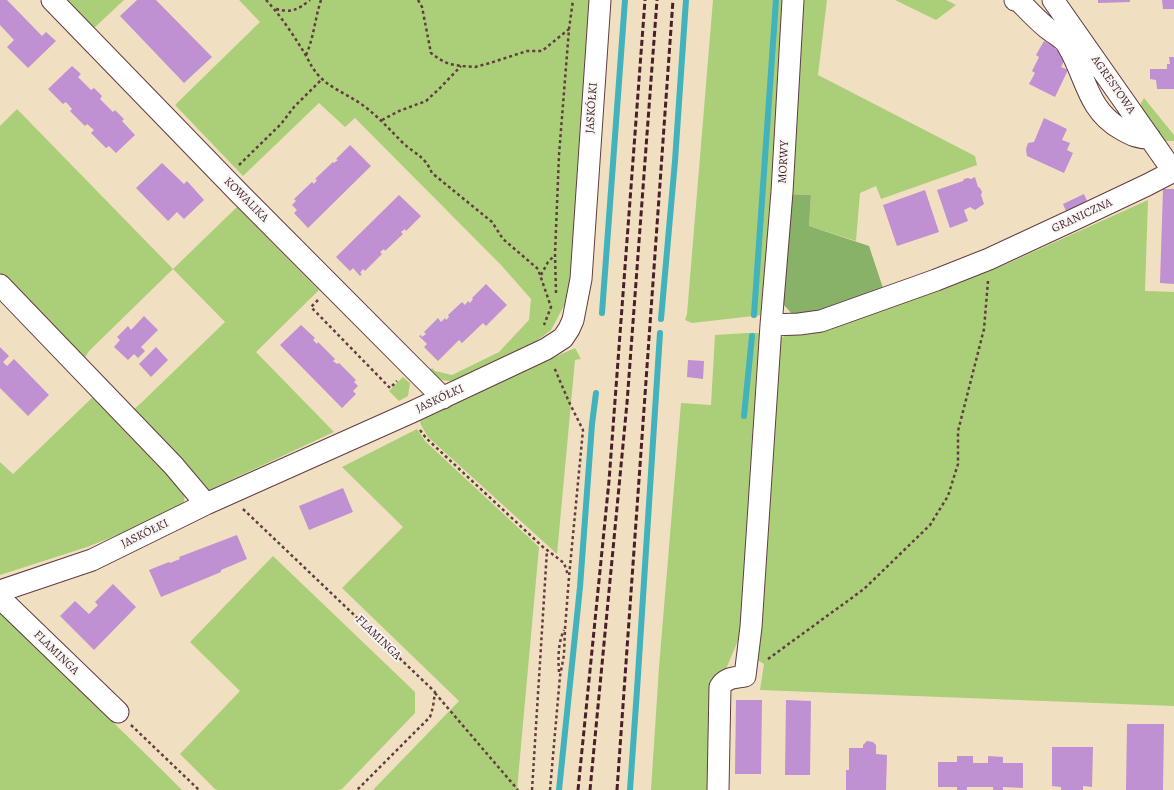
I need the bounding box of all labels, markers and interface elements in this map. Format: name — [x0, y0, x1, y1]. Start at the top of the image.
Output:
street label: AGRESTOWA — [1088, 53, 1138, 117]
street label: JASKÓŁKI — [583, 82, 601, 134]
street label: MORWY — [776, 140, 792, 184]
street label: KOWALIKA — [221, 175, 271, 225]
street label: GRANICZNA — [1049, 196, 1115, 236]
street label: JASKÓŁKI — [414, 382, 466, 416]
street label: JASKÓŁKI — [119, 516, 171, 552]
street label: FLAMINGA — [352, 613, 404, 663]
street label: FLAMINGA — [30, 628, 82, 678]

